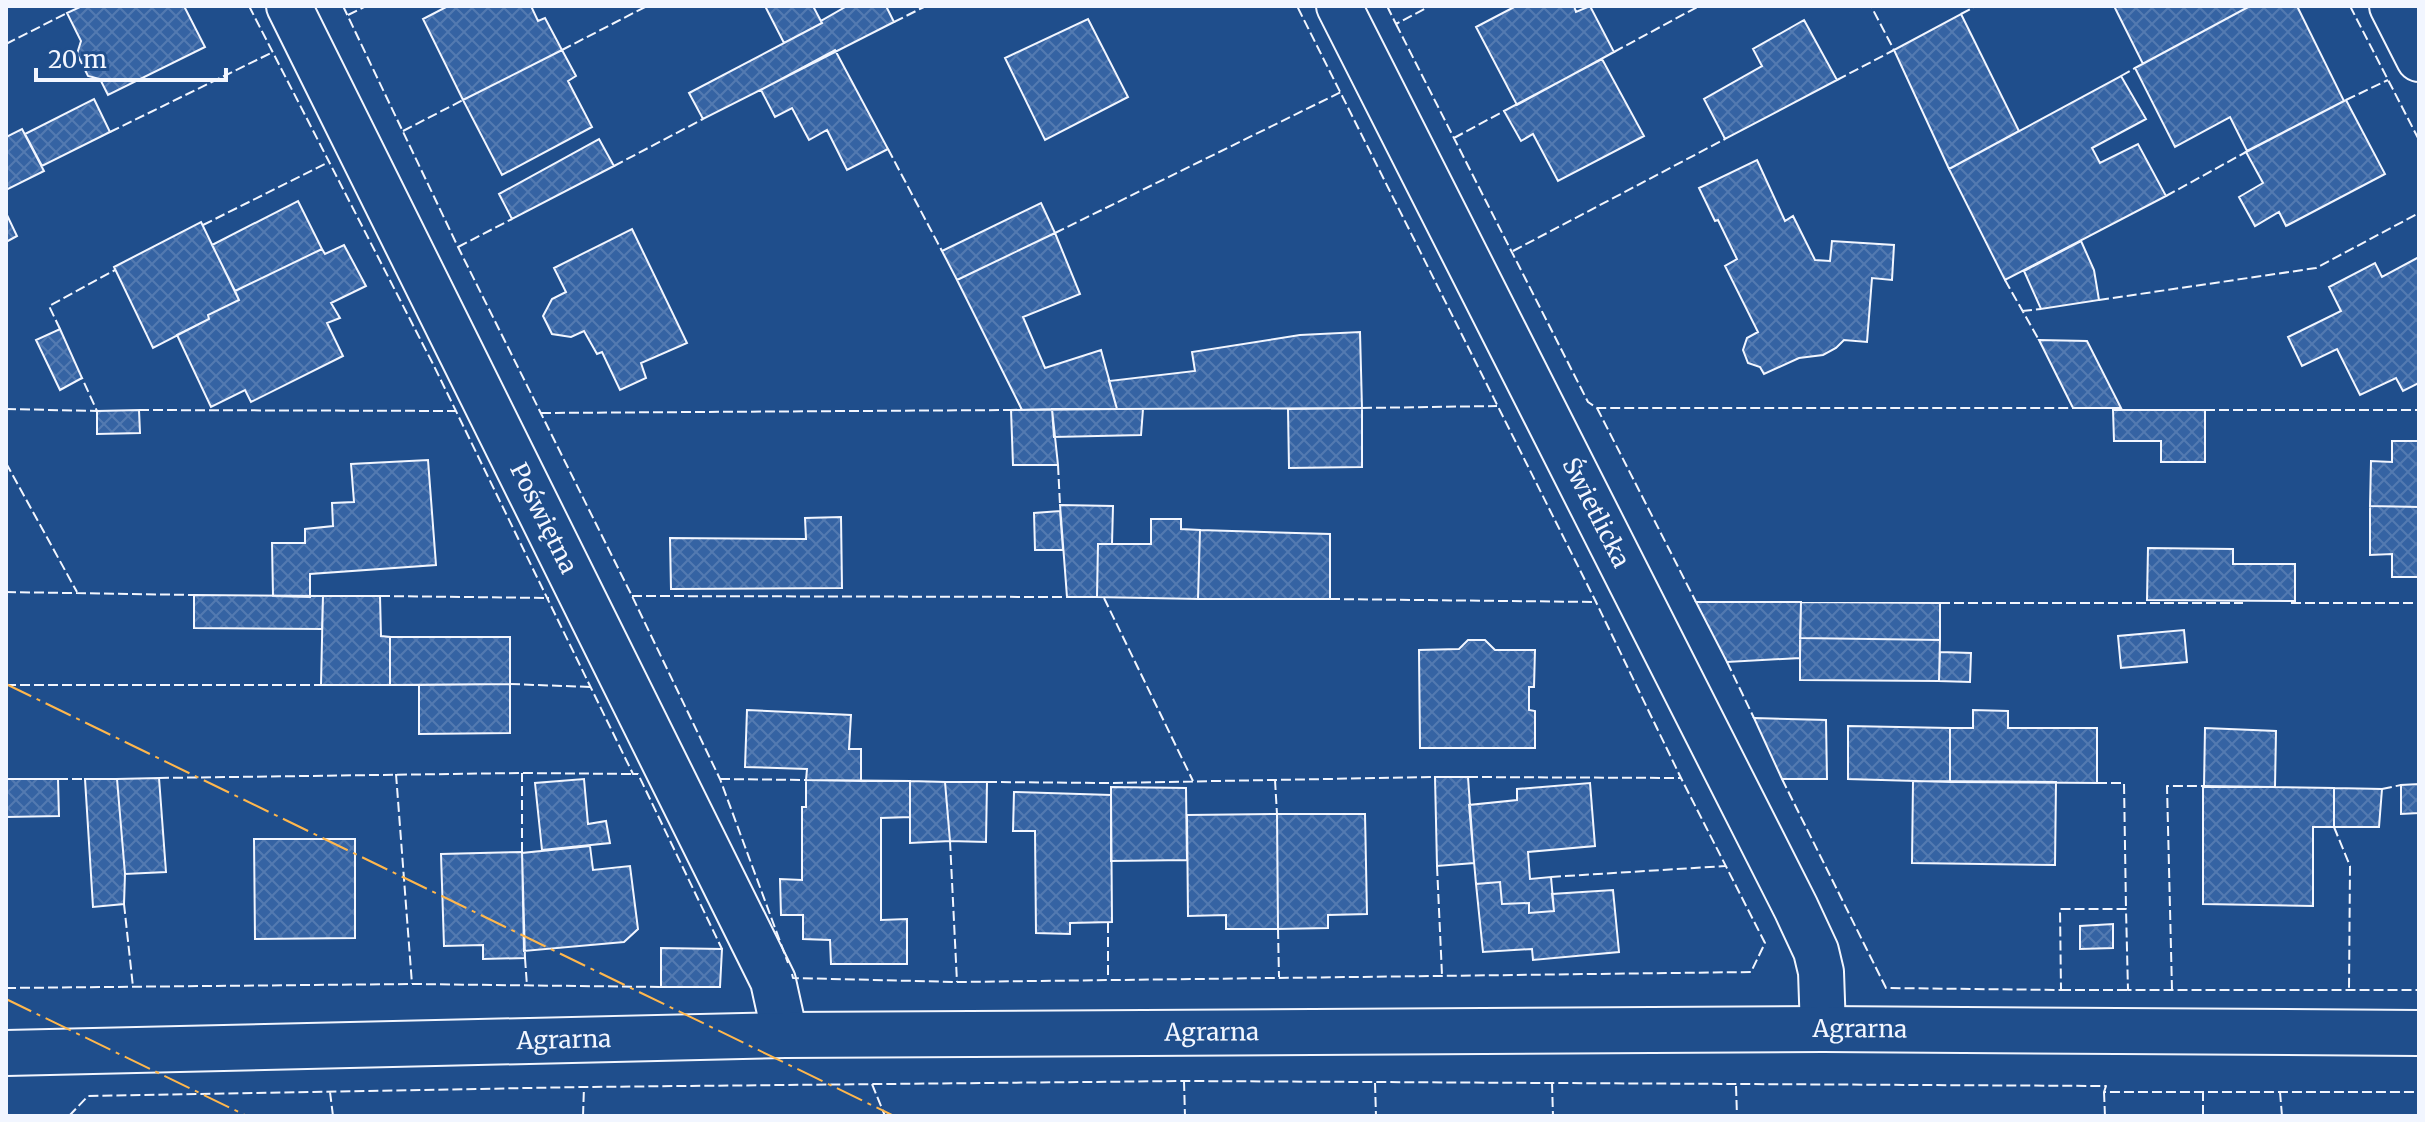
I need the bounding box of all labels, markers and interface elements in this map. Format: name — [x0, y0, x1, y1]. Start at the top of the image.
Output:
scale bar — [36, 32, 226, 82]
text: 20 m — [48, 44, 107, 75]
street label: Świetlicka — [1555, 452, 1637, 573]
street label: Poświętna — [503, 457, 584, 579]
street label: Agrarna — [1811, 1013, 1907, 1045]
street label: Agrarna — [1163, 1016, 1259, 1048]
street label: Agrarna — [515, 1023, 612, 1056]

